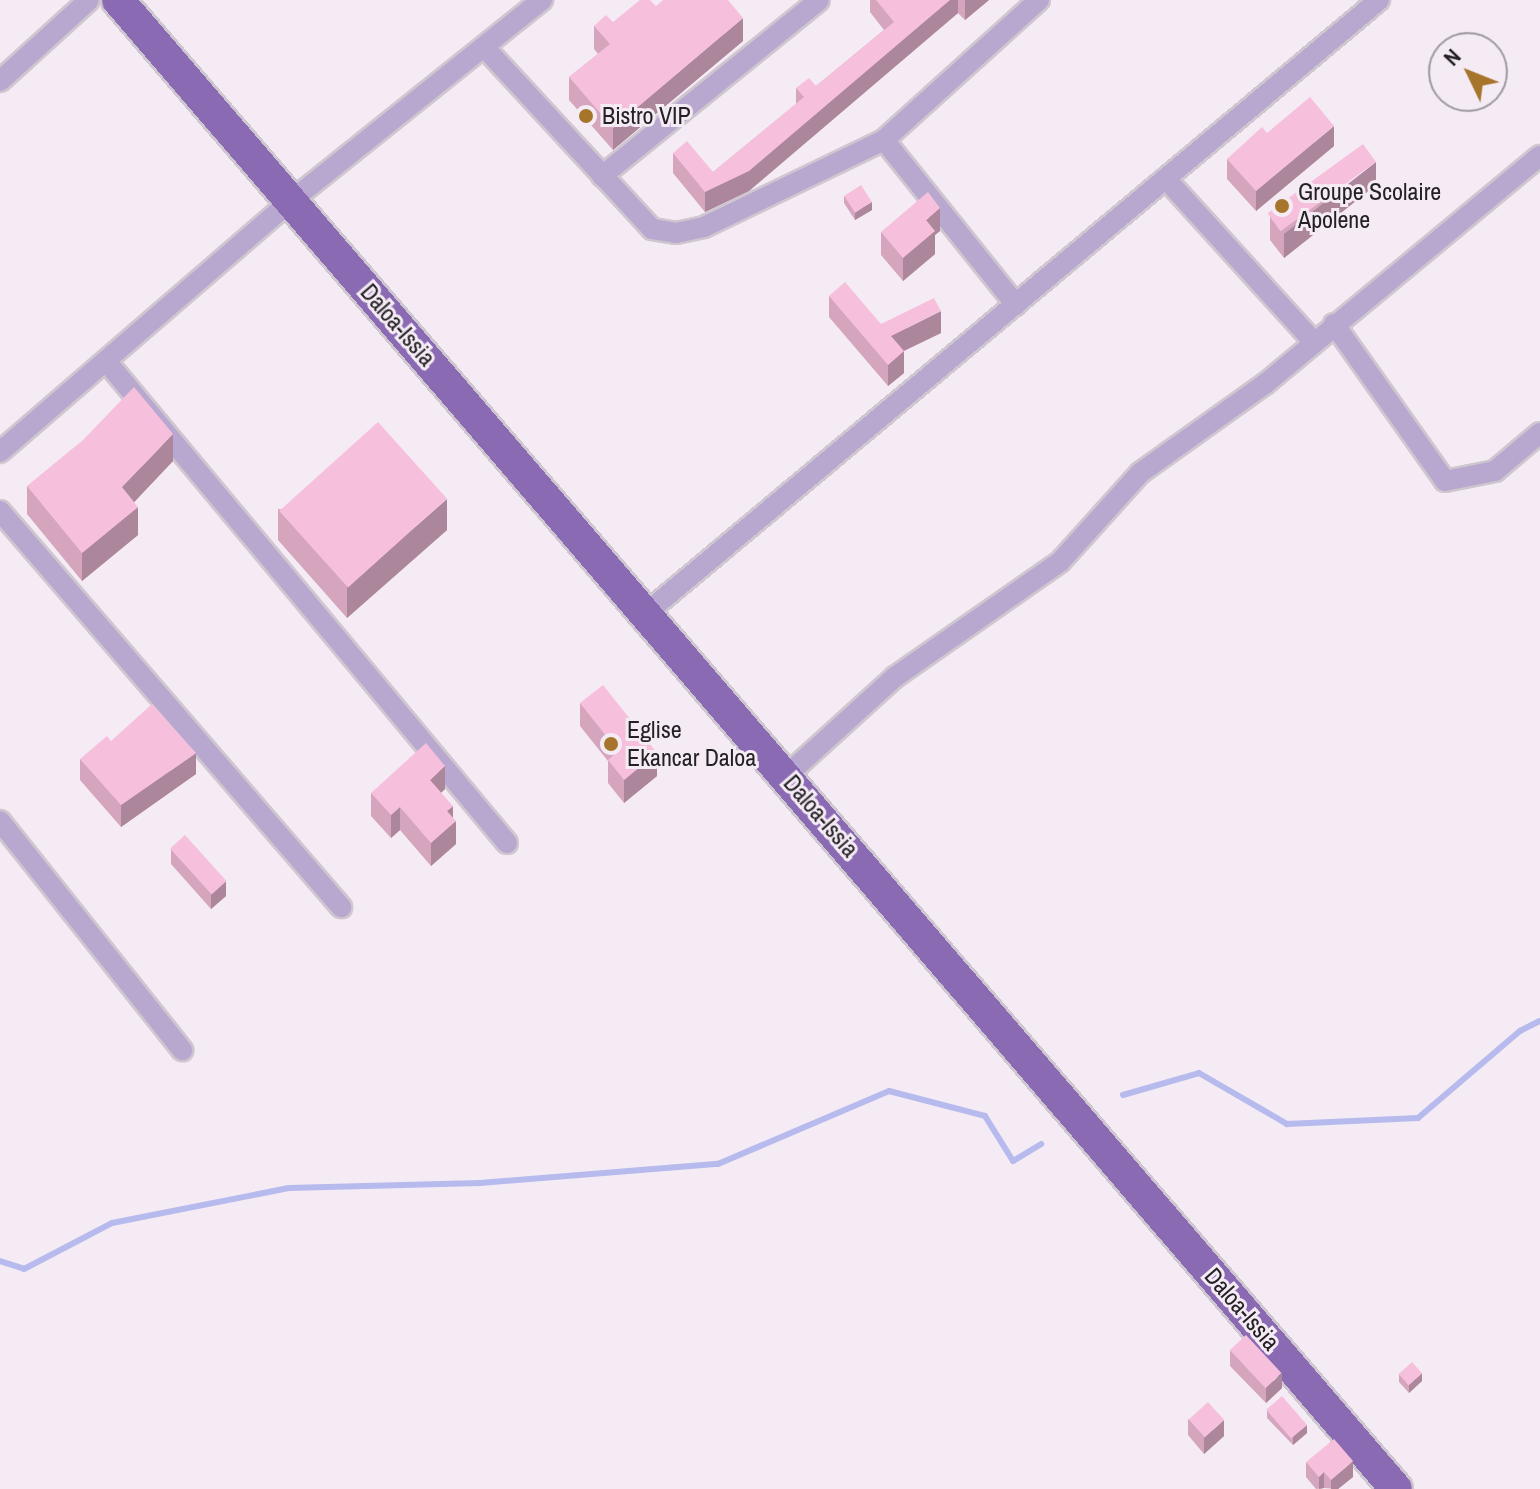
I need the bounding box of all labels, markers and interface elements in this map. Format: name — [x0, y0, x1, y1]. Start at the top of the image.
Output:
north arrow — [1428, 32, 1508, 112]
text: N — [1436, 42, 1467, 72]
place label: Bistro VIP — [602, 102, 691, 130]
marker: Bistro VIP — [577, 107, 595, 125]
place label: Groupe Scolaire Apolene — [1298, 178, 1441, 234]
marker: Groupe Scolaire Apolene — [1273, 197, 1291, 215]
street label: Daloa-Issia — [354, 278, 442, 372]
place label: Eglise Ekancar Daloa — [627, 716, 756, 772]
marker: Eglise Ekancar Daloa — [602, 735, 620, 753]
street label: Daloa-Issia — [777, 769, 865, 863]
street label: Daloa-Issia — [1198, 1262, 1286, 1356]

